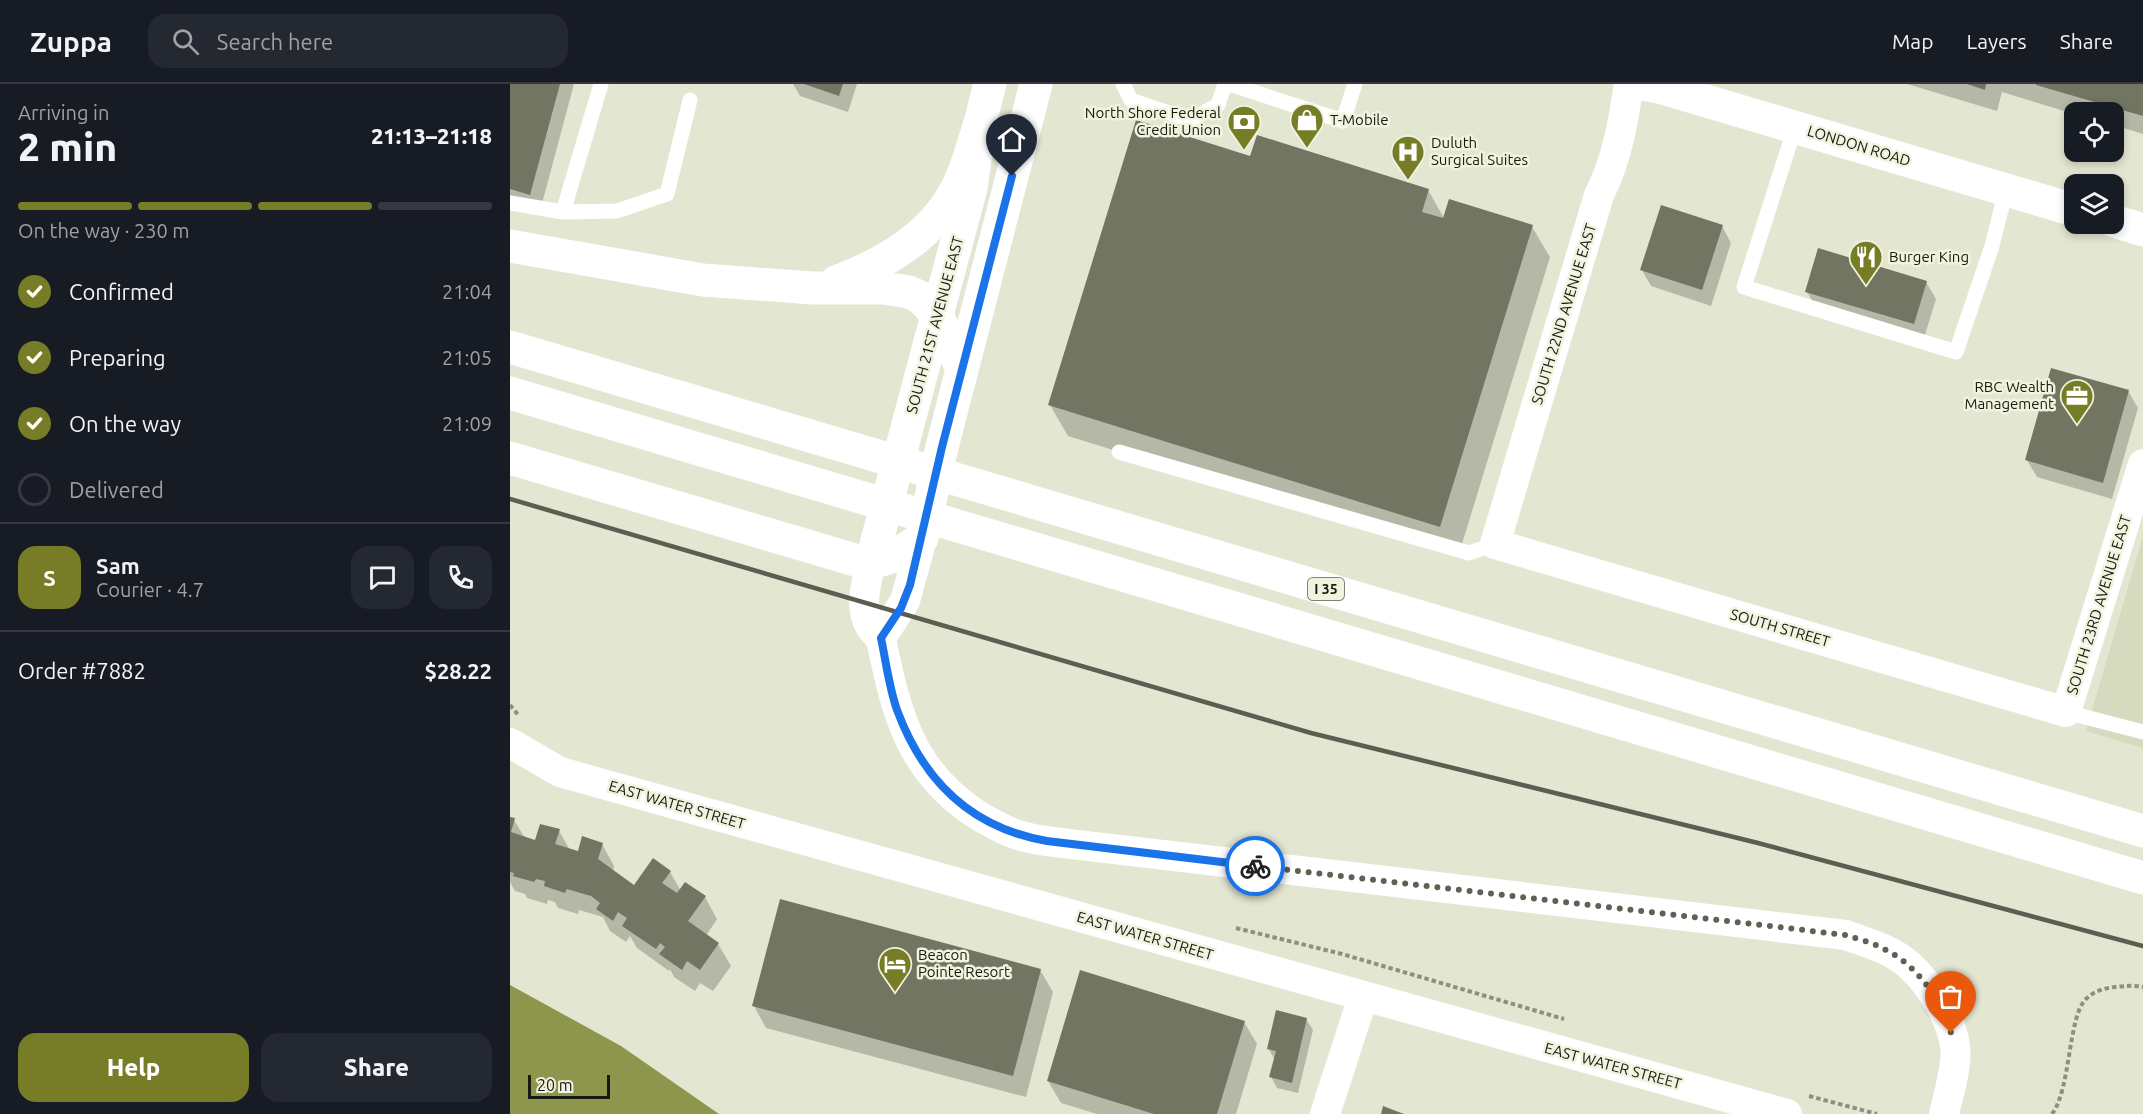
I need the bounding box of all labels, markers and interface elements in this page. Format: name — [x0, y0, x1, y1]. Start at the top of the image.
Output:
search box — [148, 14, 568, 68]
icon: search — [169, 25, 202, 58]
text: Zuppa — [30, 26, 112, 57]
text: Search here — [217, 29, 333, 54]
text: Map — [1892, 29, 1933, 53]
text: Layers — [1966, 29, 2027, 53]
text: Share — [2060, 29, 2113, 53]
text: Arriving in — [18, 101, 109, 124]
shop icon: T-Mobile — [1289, 102, 1325, 149]
map controls — [2064, 102, 2124, 234]
button: locate — [2064, 102, 2124, 162]
place label: North Shore Federal Credit Union — [1085, 104, 1221, 138]
bank icon: North Shore Federal Credit Union — [1226, 104, 1262, 151]
place label: T-Mobile — [1330, 111, 1389, 128]
pin — [986, 114, 1037, 176]
street label: LONDON ROAD — [1805, 122, 1913, 169]
text: 21:13–21:18 — [371, 123, 492, 148]
icon: home — [995, 123, 1028, 156]
text: 2 min — [18, 125, 117, 168]
hospital icon: Duluth Surgical Suites — [1390, 134, 1426, 181]
place label: Duluth Surgical Suites — [1431, 134, 1528, 168]
button: layers — [2064, 174, 2124, 234]
text: On the way · 230 m — [18, 219, 190, 242]
street label: SOUTH 22ND AVENUE EAST — [1528, 221, 1599, 406]
street label: SOUTH 21ST AVENUE EAST — [903, 234, 967, 415]
restaurant icon: Burger King — [1848, 239, 1884, 286]
place label: Burger King — [1889, 248, 1969, 265]
icon: check — [18, 275, 51, 308]
text: Confirmed — [69, 279, 174, 304]
text: 21:04 — [442, 280, 492, 303]
icon: check — [18, 341, 51, 374]
text: Preparing — [69, 345, 166, 370]
text: 21:05 — [442, 346, 492, 369]
place label: RBC Wealth Management — [1964, 378, 2054, 412]
office icon: RBC Wealth Management — [2059, 378, 2095, 425]
icon: check — [18, 407, 51, 440]
text: On the way — [69, 411, 181, 436]
text: 21:09 — [442, 412, 492, 435]
text: Delivered — [69, 477, 164, 502]
street label: SOUTH 23RD AVENUE EAST — [2063, 512, 2134, 697]
button: chat — [351, 546, 414, 609]
button: phone — [429, 546, 492, 609]
text: Sam — [96, 553, 140, 578]
text: S — [43, 565, 56, 590]
text: Courier · 4.7 — [96, 578, 204, 601]
road number: I 35 — [1308, 578, 1344, 600]
street label: SOUTH STREET — [1728, 605, 1832, 650]
text: Order #7882 — [18, 658, 146, 683]
text: $28.22 — [425, 658, 492, 683]
street label: EAST WATER STREET — [607, 777, 748, 832]
courier — [1225, 836, 1285, 896]
icon: bike — [1239, 850, 1272, 883]
street label: EAST WATER STREET — [1075, 908, 1216, 963]
hotel icon: Beacon Pointe Resort — [877, 946, 913, 993]
place label: Beacon Pointe Resort — [918, 946, 1010, 980]
pin — [1925, 971, 1976, 1033]
icon: bag — [1934, 980, 1967, 1013]
button: Help — [18, 1033, 249, 1102]
button: Share — [261, 1033, 492, 1102]
street label: EAST WATER STREET — [1543, 1039, 1684, 1092]
scale bar — [528, 1072, 610, 1100]
text: 20 m — [537, 1076, 573, 1094]

